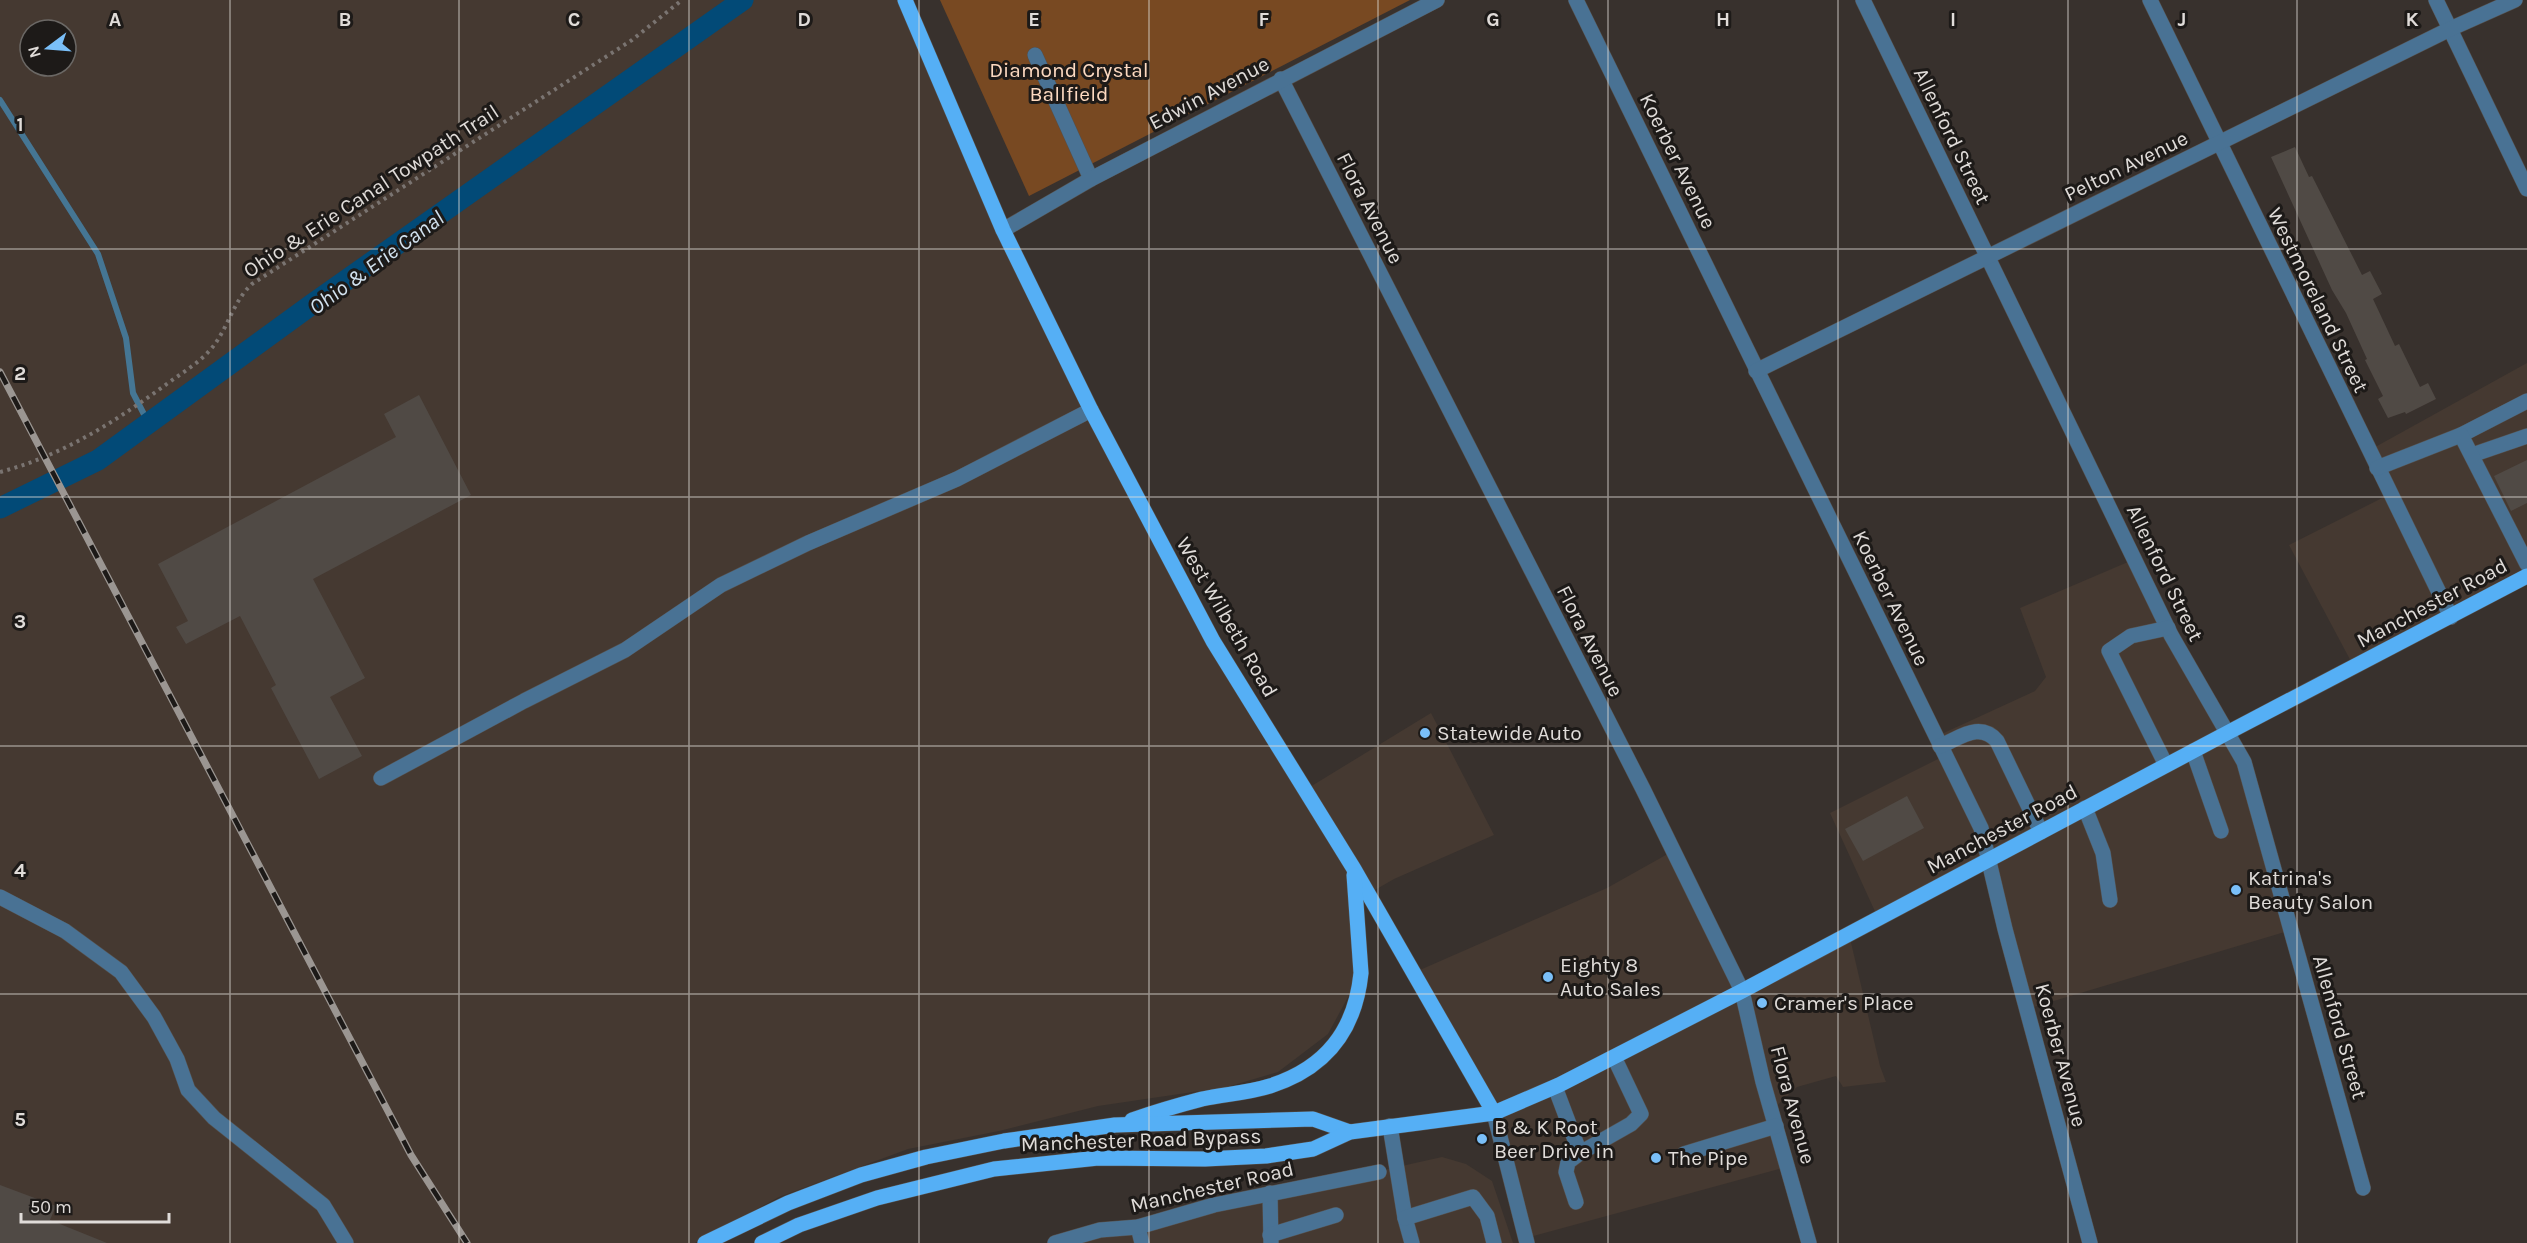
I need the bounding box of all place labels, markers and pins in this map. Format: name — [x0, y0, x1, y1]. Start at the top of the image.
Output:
place label: Statewide Auto — [1437, 721, 1582, 745]
marker: Statewide Auto — [1418, 726, 1432, 740]
place label: Katrina's Beauty Salon — [2248, 866, 2373, 914]
marker: Katrina's Beauty Salon — [2229, 883, 2243, 897]
place label: Eighty 8 Auto Sales — [1560, 953, 1661, 1001]
marker: Eighty 8 Auto Sales — [1541, 970, 1555, 984]
place label: Cramer's Place — [1774, 991, 1914, 1015]
marker: Cramer's Place — [1755, 996, 1769, 1010]
place label: B & K Root Beer Drive in — [1494, 1115, 1614, 1163]
marker: B & K Root Beer Drive in — [1475, 1132, 1489, 1146]
place label: The Pipe — [1668, 1146, 1748, 1170]
marker: The Pipe — [1649, 1151, 1663, 1165]

